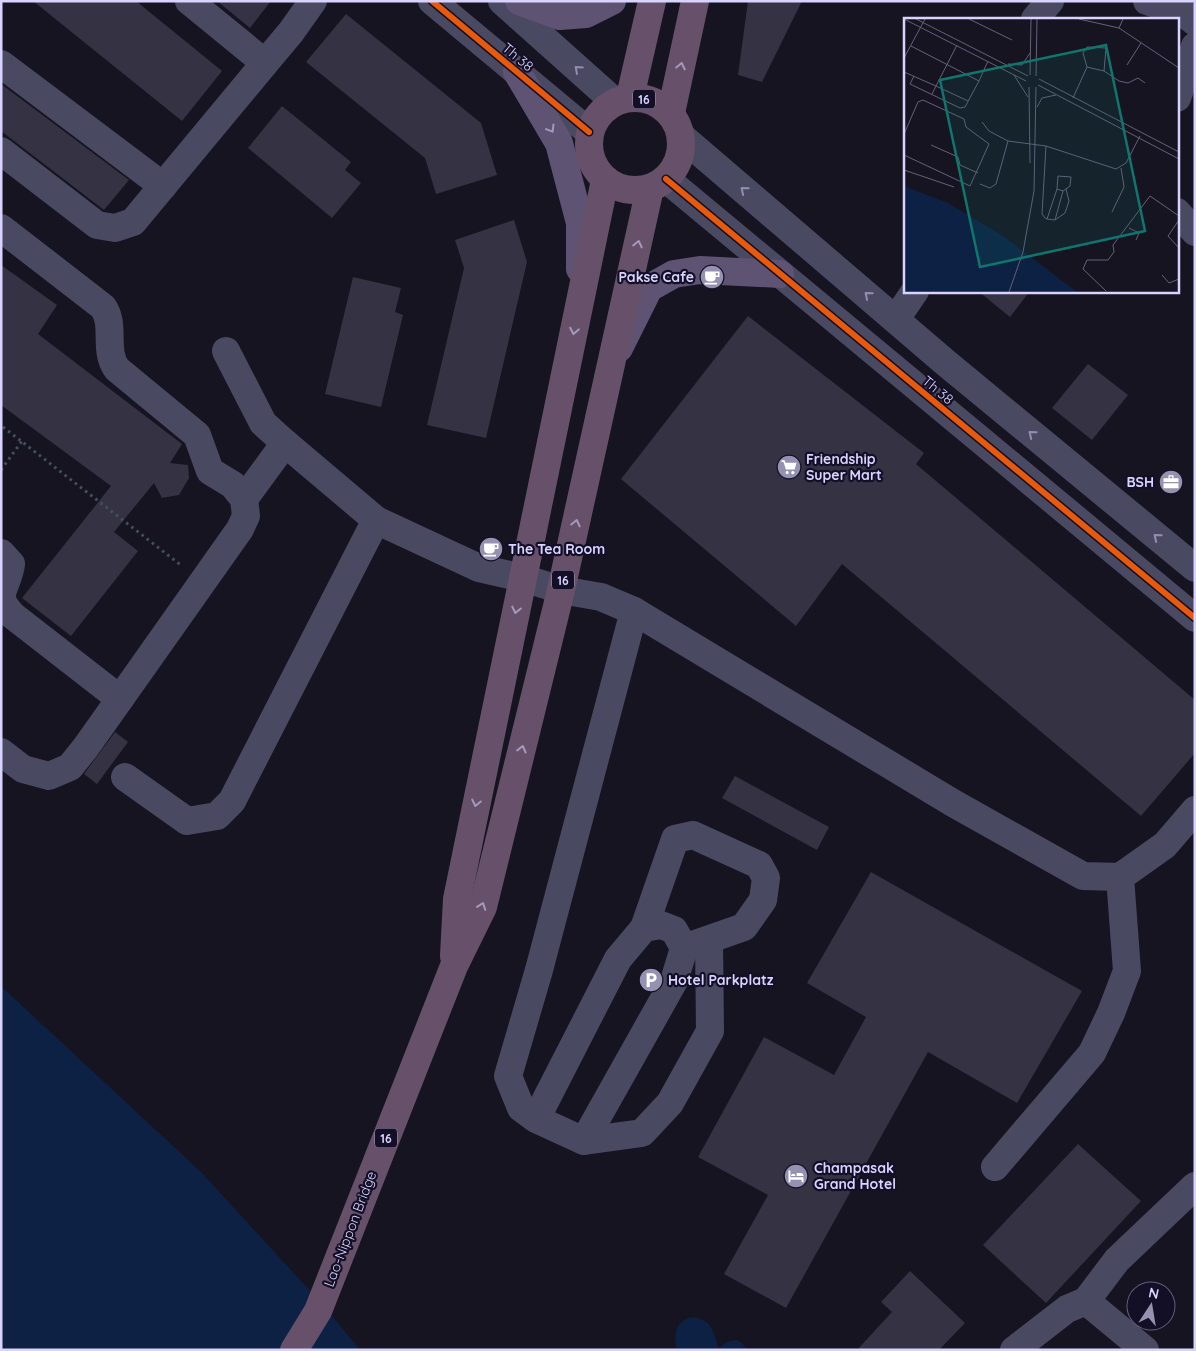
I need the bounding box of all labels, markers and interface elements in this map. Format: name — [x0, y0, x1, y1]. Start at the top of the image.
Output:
inset map — [904, 18, 1178, 292]
street label: Th 38 — [499, 39, 537, 75]
one-way arrow — [675, 61, 686, 70]
one-way arrow — [575, 66, 584, 75]
road number: 16 — [633, 90, 655, 108]
one-way arrow — [544, 124, 554, 133]
one-way arrow — [741, 187, 750, 195]
one-way arrow — [632, 240, 643, 249]
cafe icon: Pakse Cafe — [699, 264, 725, 290]
place label: Pakse Cafe — [618, 268, 694, 286]
one-way arrow — [864, 292, 873, 301]
one-way arrow — [570, 326, 580, 335]
street label: Th 38 — [919, 372, 957, 408]
one-way arrow — [1028, 431, 1037, 440]
place label: Friendship Super Mart — [806, 450, 882, 484]
supermarket icon: Friendship Super Mart — [776, 454, 802, 480]
office icon: BSH — [1158, 469, 1184, 495]
place label: BSH — [1126, 473, 1154, 491]
one-way arrow — [570, 518, 581, 527]
one-way arrow — [1154, 535, 1163, 543]
cafe icon: The Tea Room — [478, 536, 504, 562]
place label: The Tea Room — [508, 540, 605, 558]
road number: 16 — [552, 570, 574, 590]
one-way arrow — [512, 605, 522, 614]
one-way arrow — [516, 744, 527, 753]
one-way arrow — [472, 799, 482, 807]
one-way arrow — [476, 902, 486, 911]
parking icon: Hotel Parkplatz — [638, 967, 664, 993]
place label: Hotel Parkplatz — [668, 971, 774, 989]
road number: 16 — [375, 1128, 397, 1148]
place label: Champasak Grand Hotel — [814, 1159, 896, 1193]
hotel icon: Champasak Grand Hotel — [783, 1163, 809, 1189]
street label: Lao-Nippon Bridge — [320, 1168, 380, 1290]
north arrow — [1126, 1281, 1176, 1331]
text: N — [1147, 1283, 1161, 1303]

